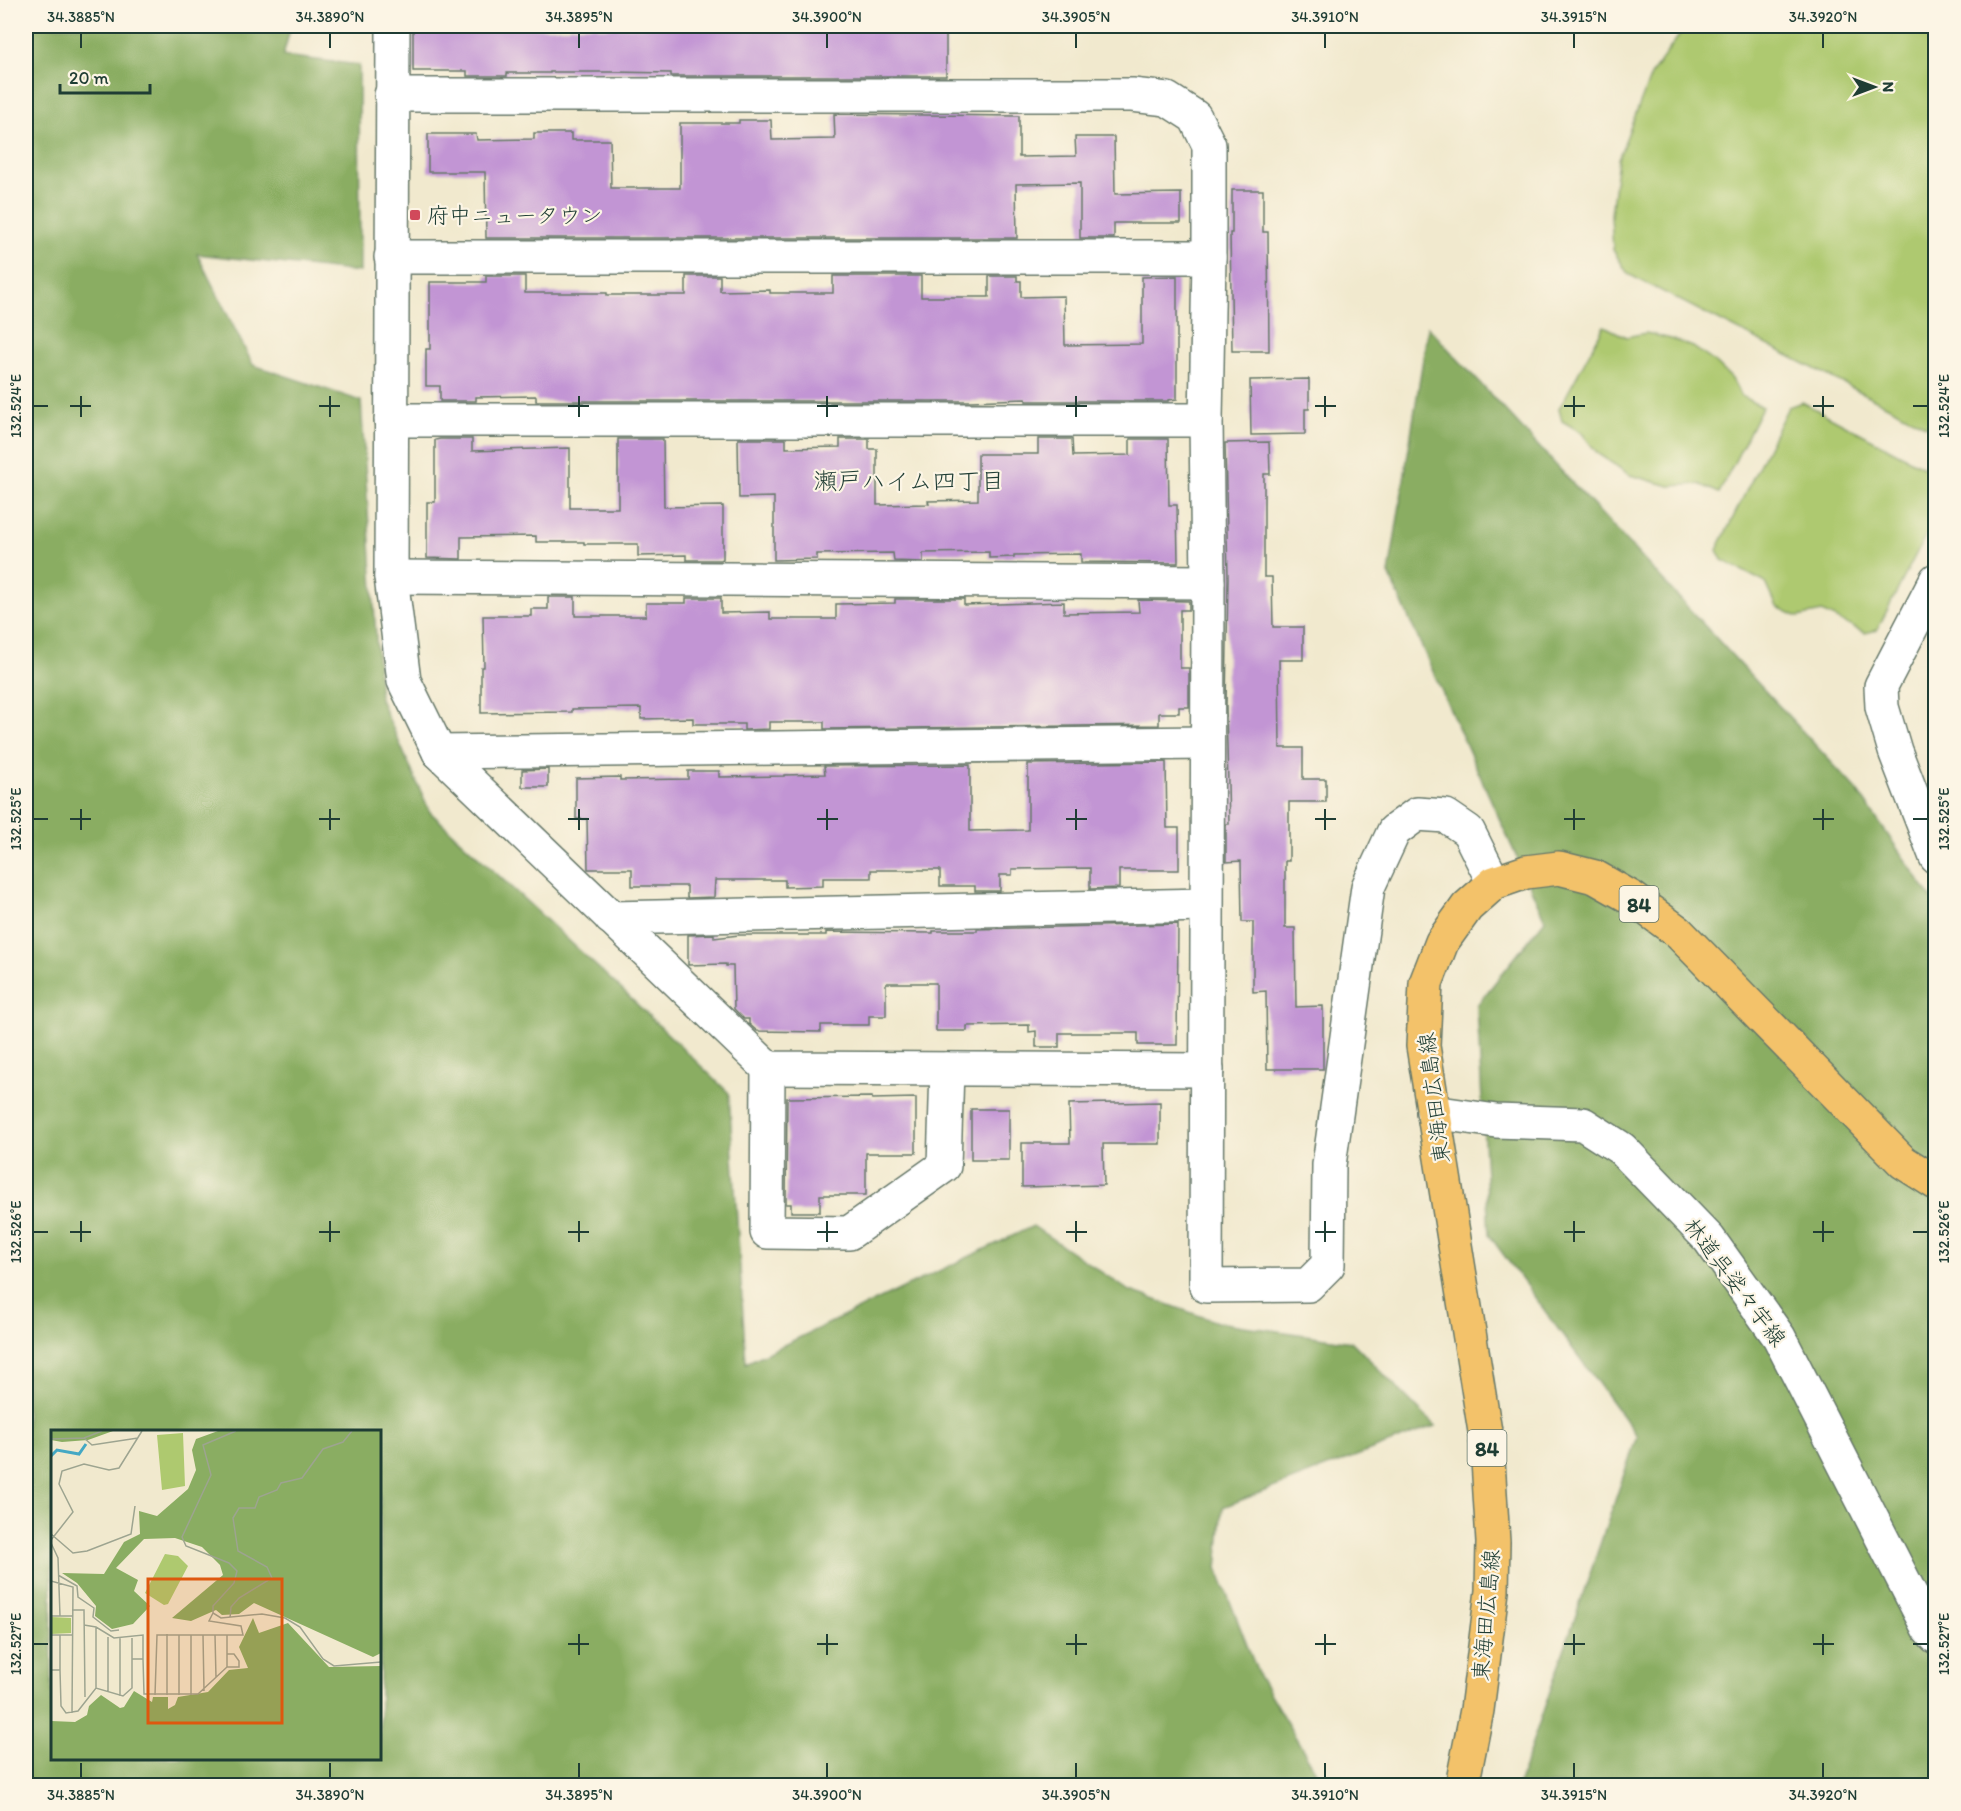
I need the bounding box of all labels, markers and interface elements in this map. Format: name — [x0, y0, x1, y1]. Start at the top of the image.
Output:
text: 34.3885°N — [47, 8, 115, 26]
text: 34.3890°N — [296, 8, 364, 26]
text: 34.3895°N — [545, 8, 613, 26]
text: 34.3900°N — [792, 8, 862, 26]
text: 34.3905°N — [1042, 8, 1110, 26]
text: 34.3910°N — [1291, 8, 1359, 26]
text: 34.3915°N — [1541, 8, 1607, 26]
text: 34.3920°N — [1789, 8, 1857, 26]
scale bar — [60, 57, 150, 95]
north arrow — [1844, 57, 1904, 117]
text: 20 m — [69, 67, 109, 89]
text: N — [1879, 82, 1898, 92]
place label: 府中ニュータウン — [427, 202, 603, 229]
marker: 府中ニュータウン — [408, 208, 422, 222]
text: 132.524°E — [7, 374, 25, 438]
text: 132.524°E — [1935, 374, 1953, 438]
district label: 瀬戸ハイム四丁目 — [813, 466, 1005, 495]
text: 132.525°E — [7, 787, 25, 851]
text: 132.525°E — [1935, 787, 1953, 851]
road number: 84 — [1620, 886, 1658, 922]
street label: 東海田広島線 — [1413, 1031, 1455, 1165]
text: 132.526°E — [7, 1200, 25, 1264]
text: 132.526°E — [1935, 1200, 1953, 1264]
street label: 林道呉娑々宇線 — [1678, 1212, 1792, 1352]
inset map — [51, 1430, 381, 1760]
road number: 84 — [1468, 1430, 1506, 1466]
street label: 東海田広島線 — [1467, 1548, 1505, 1682]
text: 132.527°E — [7, 1613, 25, 1675]
text: 132.527°E — [1935, 1613, 1953, 1675]
text: 34.3885°N — [47, 1786, 115, 1804]
text: 34.3890°N — [296, 1786, 364, 1804]
text: 34.3895°N — [545, 1786, 613, 1804]
text: 34.3900°N — [792, 1786, 862, 1804]
text: 34.3905°N — [1042, 1786, 1110, 1804]
text: 34.3910°N — [1291, 1786, 1359, 1804]
text: 34.3915°N — [1541, 1786, 1607, 1804]
text: 34.3920°N — [1789, 1786, 1857, 1804]

